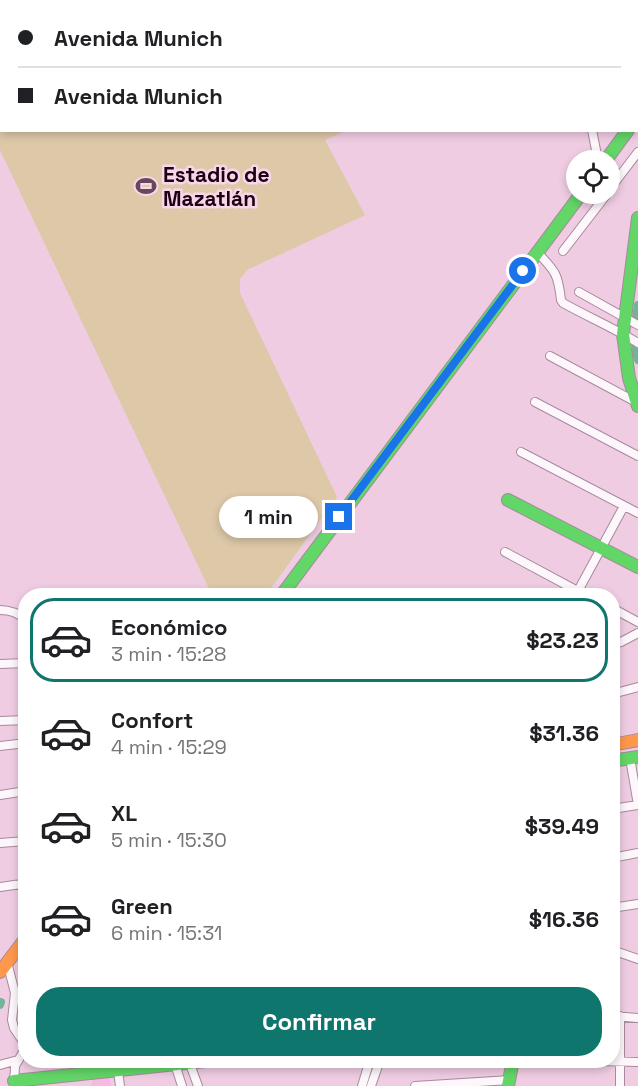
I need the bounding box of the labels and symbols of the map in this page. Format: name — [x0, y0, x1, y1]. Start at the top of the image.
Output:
place label: Estadio de Mazatlán — [163, 161, 270, 212]
sports icon: Estadio de Mazatlán — [134, 174, 158, 198]
route start — [509, 257, 536, 284]
callout: 1 min — [219, 496, 318, 538]
route end — [325, 503, 352, 530]

